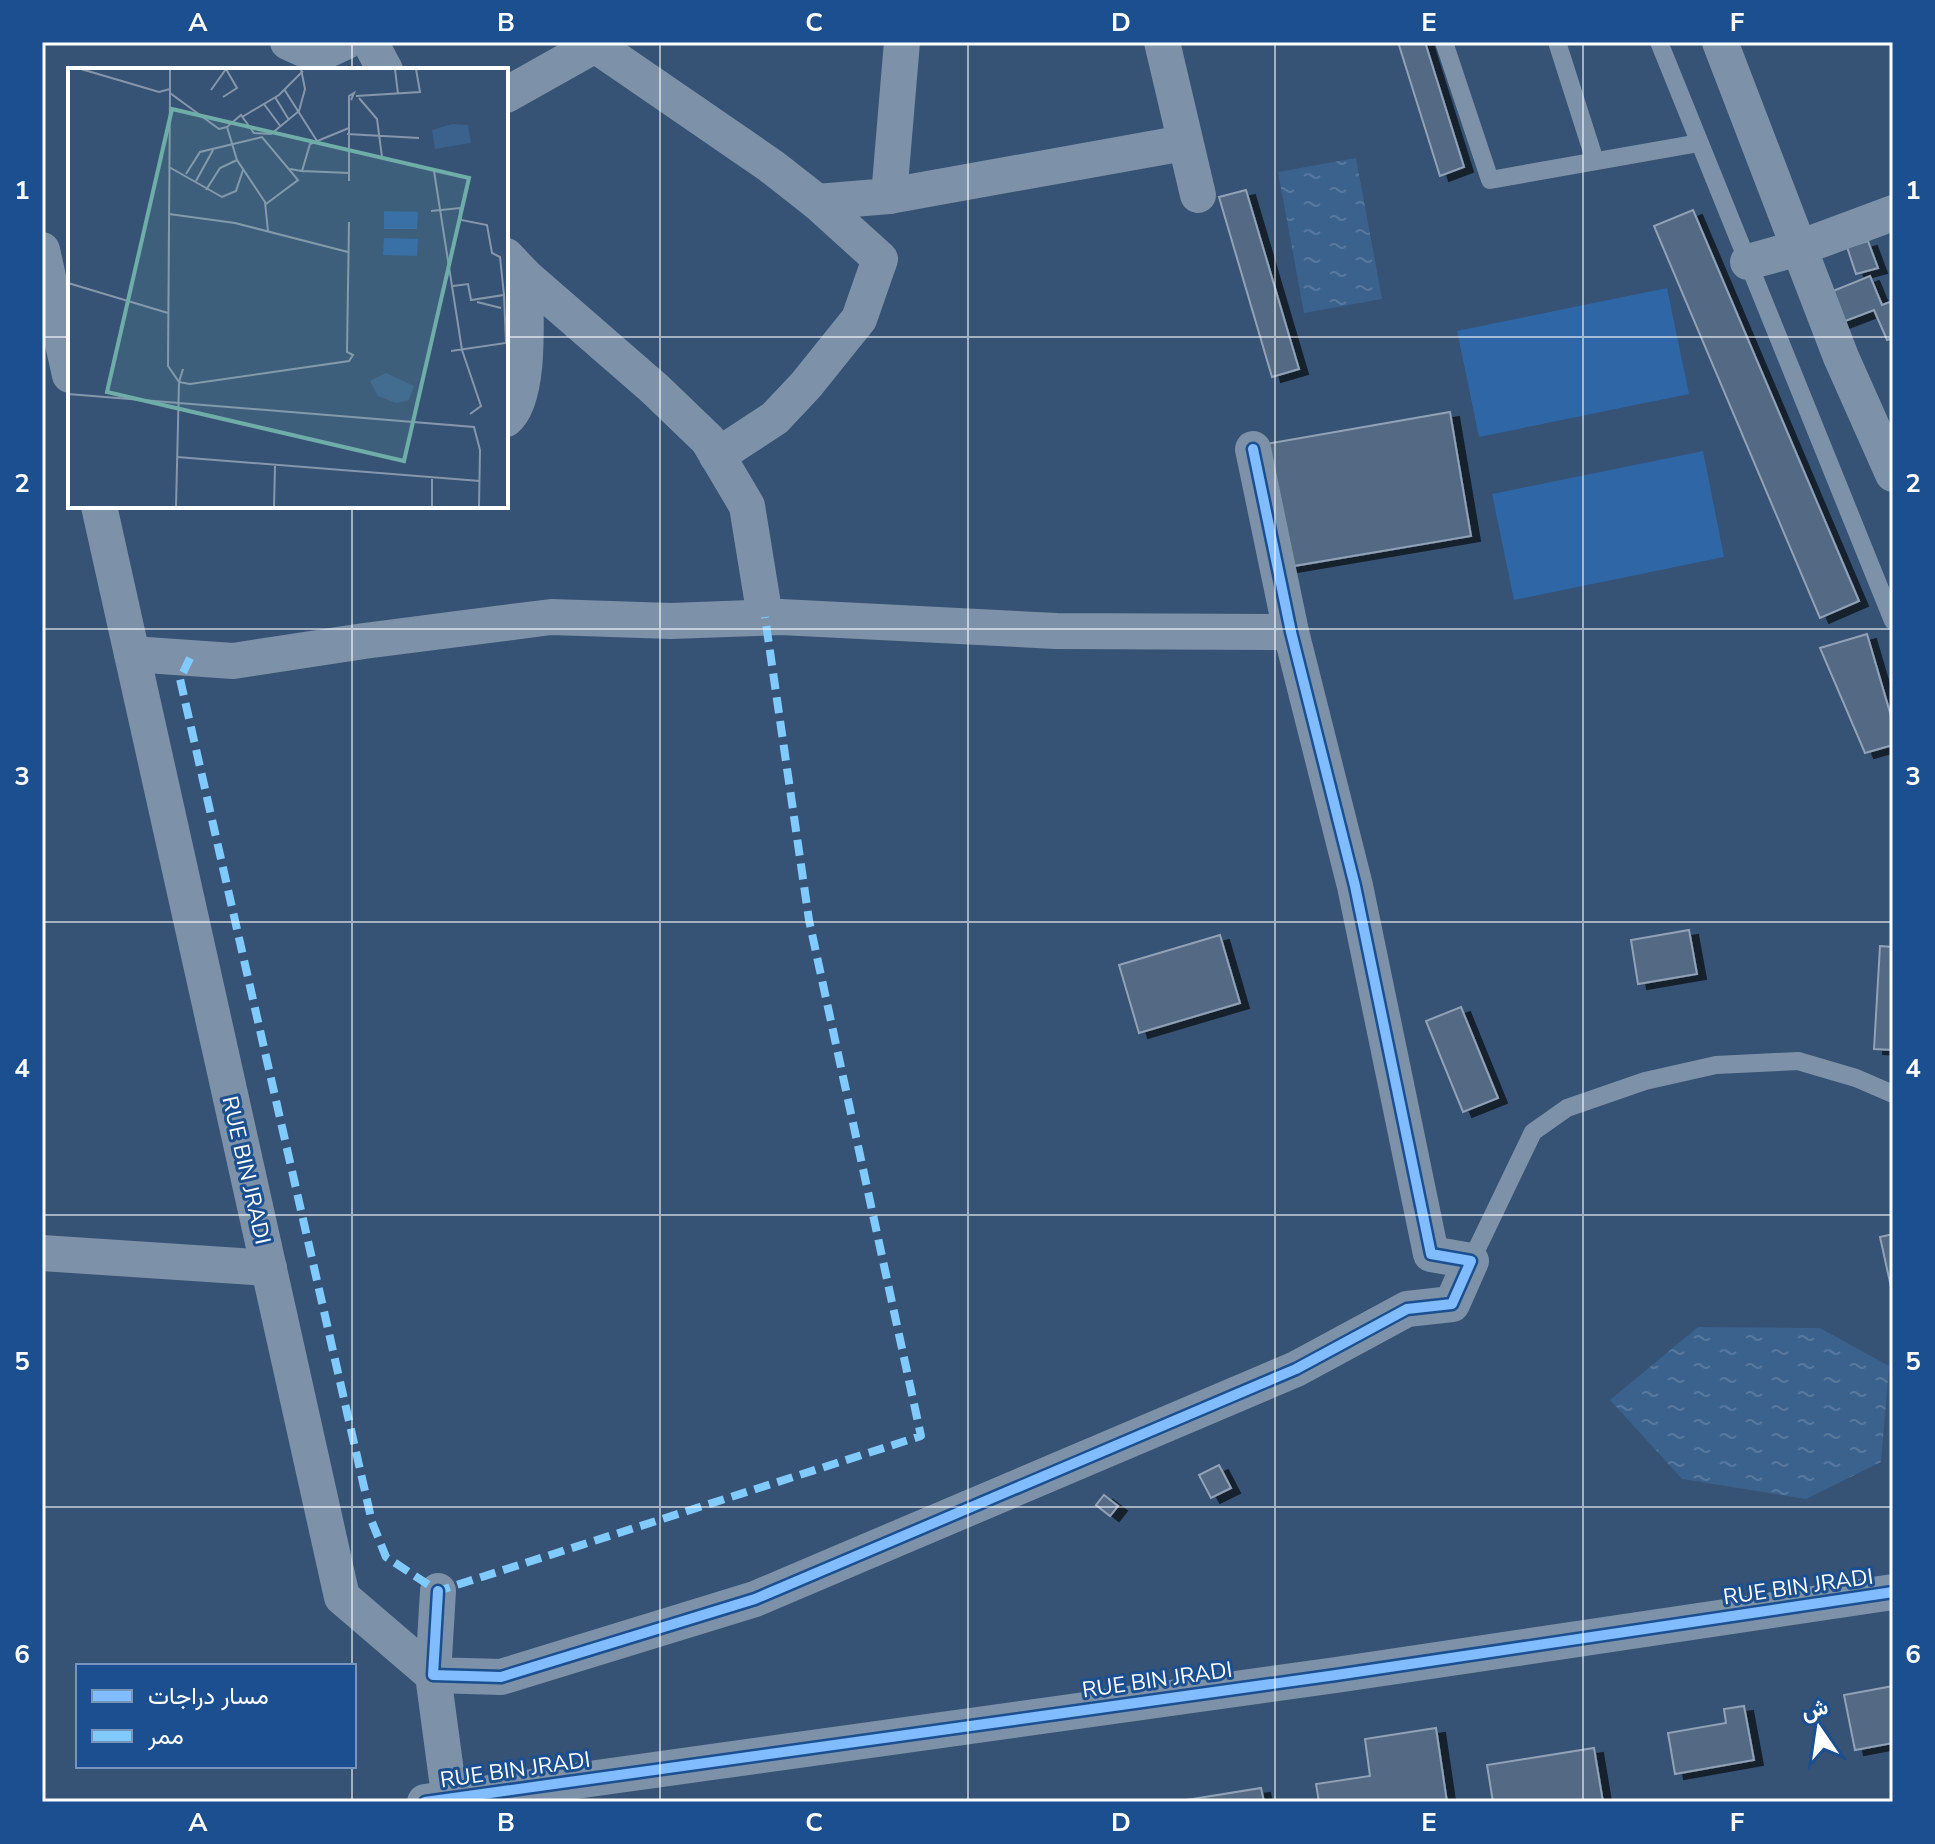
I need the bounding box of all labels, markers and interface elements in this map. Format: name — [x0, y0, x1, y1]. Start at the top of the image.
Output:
text: A — [188, 5, 208, 40]
text: B — [497, 5, 515, 40]
text: C — [805, 5, 823, 40]
text: D — [1111, 5, 1131, 40]
text: E — [1421, 5, 1437, 40]
text: F — [1730, 5, 1744, 40]
inset map — [68, 68, 508, 508]
text: 1 — [14, 173, 30, 208]
text: 1 — [1905, 173, 1921, 208]
text: 2 — [14, 466, 30, 501]
text: 2 — [1905, 466, 1921, 501]
text: 3 — [14, 759, 30, 794]
text: 3 — [1905, 759, 1921, 794]
text: 4 — [14, 1051, 30, 1086]
text: 4 — [1905, 1051, 1921, 1086]
street label: RUE BIN JRADI — [214, 1093, 278, 1247]
text: 5 — [14, 1344, 30, 1379]
text: 5 — [1905, 1344, 1921, 1379]
street label: RUE BIN JRADI — [1721, 1562, 1875, 1612]
text: 6 — [14, 1637, 30, 1672]
text: 6 — [1905, 1637, 1921, 1672]
street label: RUE BIN JRADI — [1080, 1655, 1234, 1705]
legend — [76, 1664, 356, 1768]
text: مسار دراجات — [148, 1680, 269, 1712]
north arrow — [1779, 1688, 1859, 1768]
text: ش — [1798, 1692, 1831, 1727]
text: ممر — [147, 1720, 184, 1752]
street label: RUE BIN JRADI — [438, 1745, 592, 1795]
text: A — [188, 1805, 208, 1840]
text: B — [497, 1805, 515, 1840]
text: C — [805, 1805, 823, 1840]
text: D — [1111, 1805, 1131, 1840]
text: E — [1421, 1805, 1437, 1840]
text: F — [1730, 1805, 1744, 1840]

